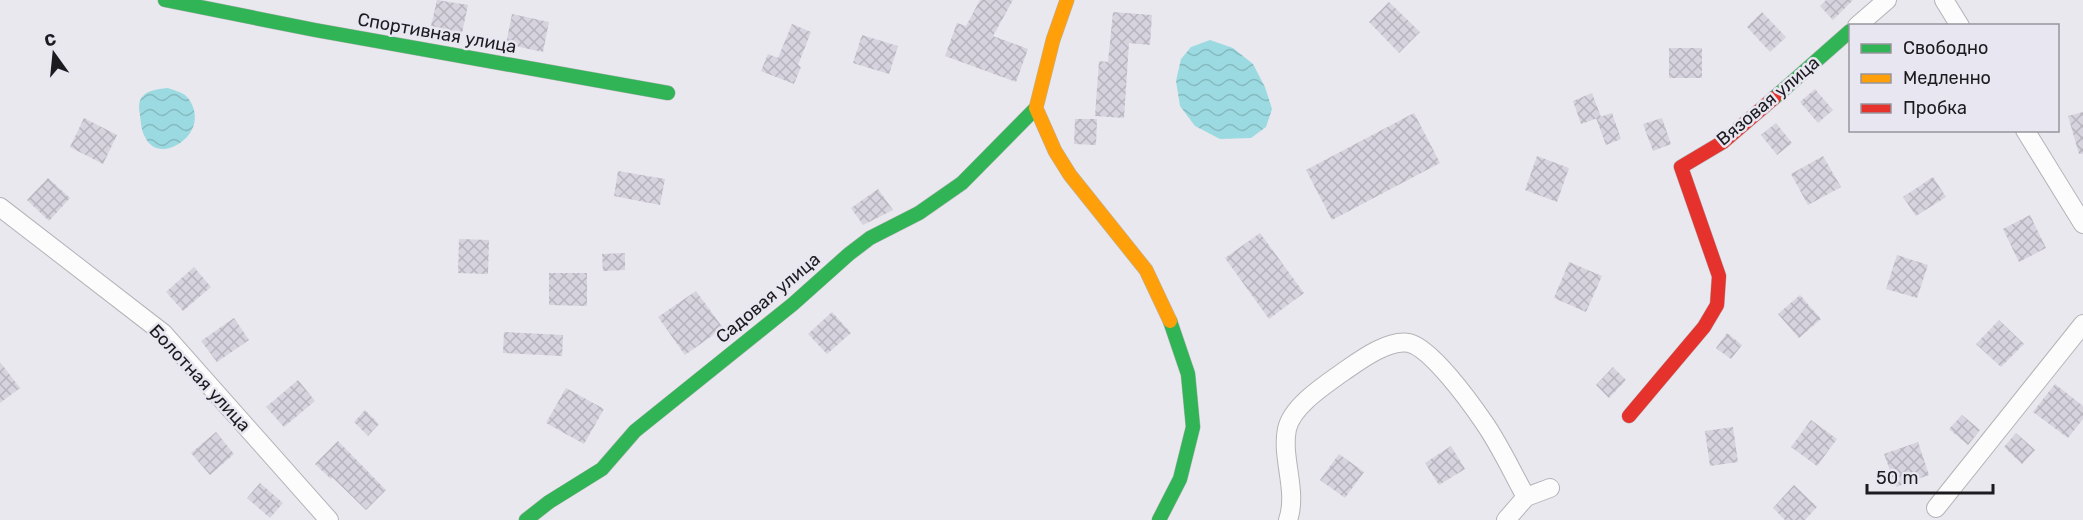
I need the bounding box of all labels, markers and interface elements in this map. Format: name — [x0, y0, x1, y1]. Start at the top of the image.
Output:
street label: Спортивная улица — [356, 8, 518, 58]
north arrow — [24, 24, 84, 84]
legend — [1849, 24, 2059, 132]
text: С — [42, 29, 58, 51]
text: Свободно — [1903, 37, 1988, 59]
street label: Вязовая улица — [1712, 52, 1824, 150]
text: Медленно — [1903, 67, 1991, 89]
text: Пробка — [1903, 97, 1967, 119]
street label: Садовая улица — [711, 248, 825, 348]
street label: Болотная улица — [145, 320, 255, 436]
scale bar — [1867, 457, 1993, 495]
text: 50 m — [1876, 467, 1919, 489]

